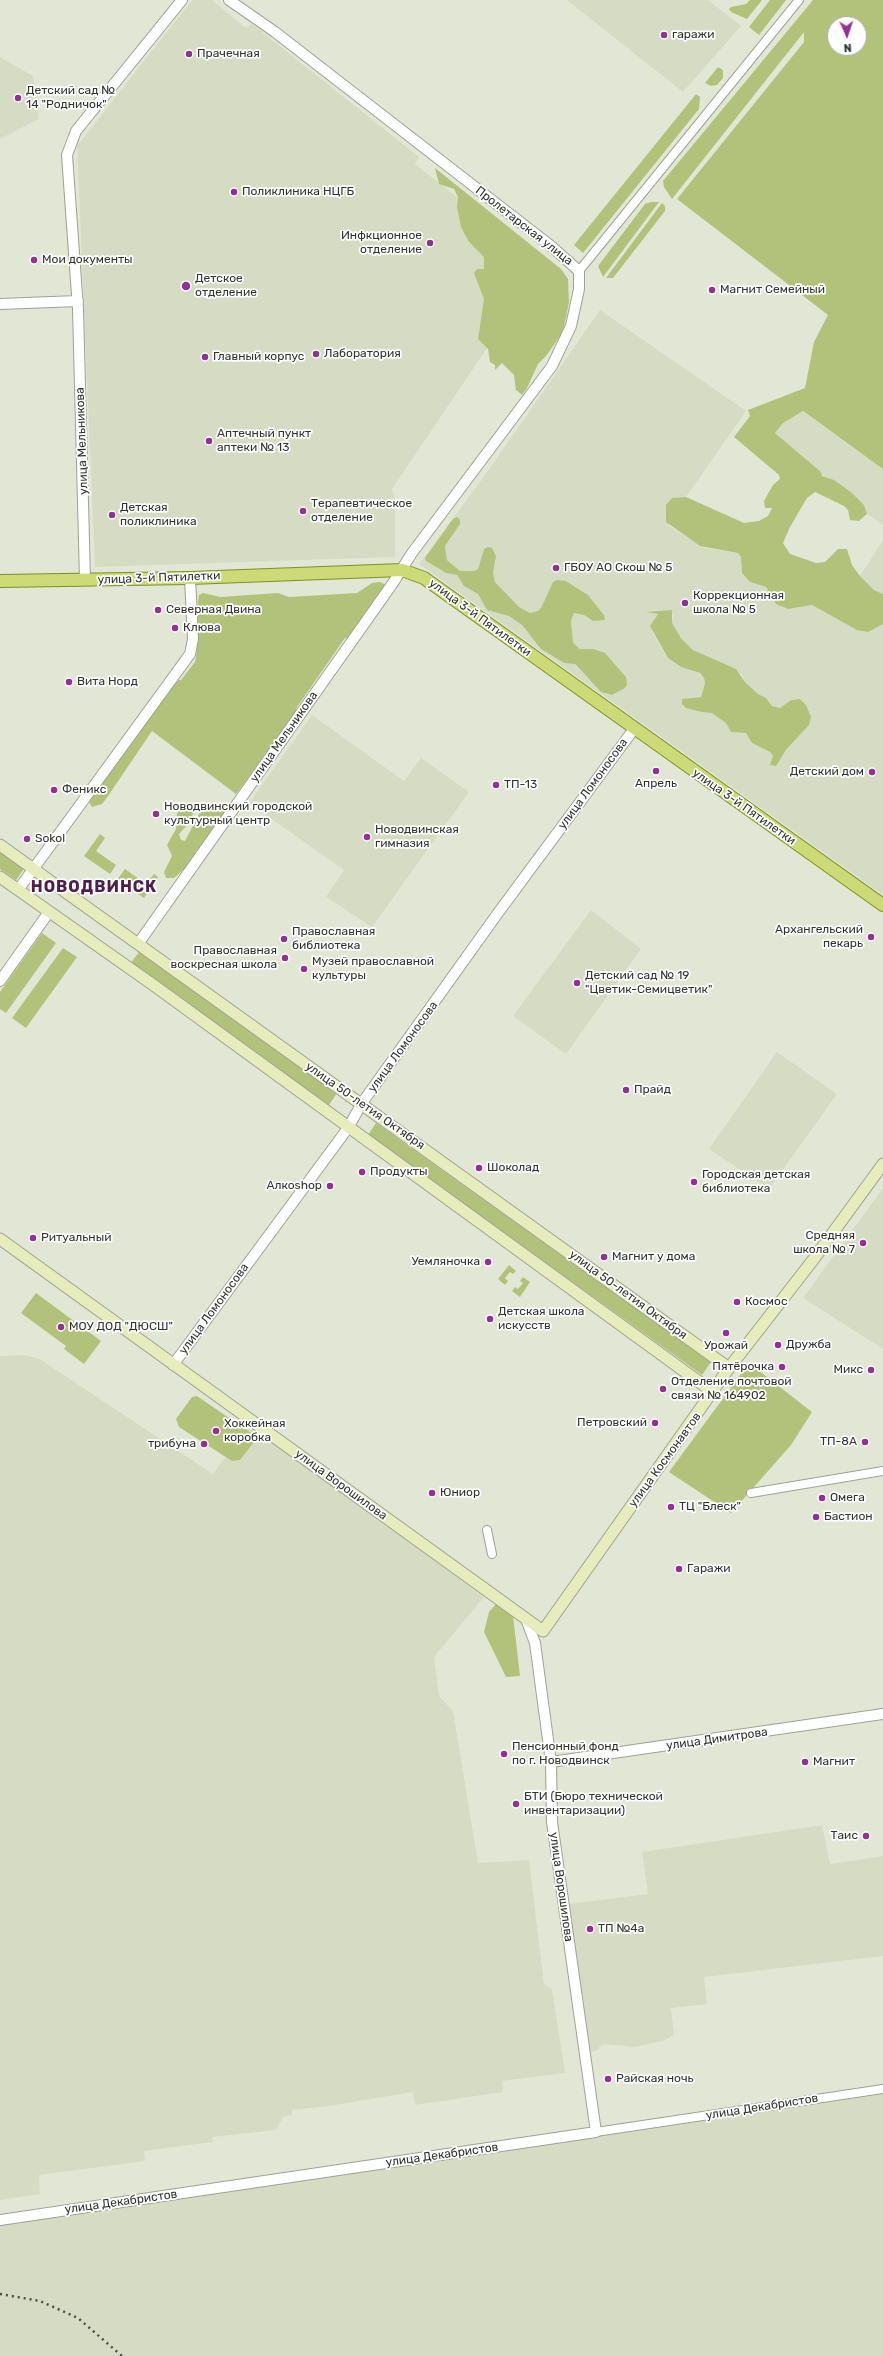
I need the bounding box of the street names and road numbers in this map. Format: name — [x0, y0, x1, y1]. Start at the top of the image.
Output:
street label: Пролетарская улица — [472, 183, 576, 269]
street label: улица Мельникова — [73, 387, 91, 495]
street label: улица 3-й Пятилетки — [97, 569, 221, 587]
street label: улица 3-й Пятилетки — [426, 576, 534, 660]
street label: улица Мельникова — [247, 689, 321, 785]
street label: улица Ломоносова — [555, 736, 631, 832]
street label: улица 3-й Пятилетки — [690, 766, 798, 848]
street label: улица Ломоносова — [365, 999, 441, 1095]
street label: улица 50-летия Октября — [303, 1059, 427, 1153]
street label: улица 50-летия Октября — [566, 1247, 690, 1343]
street label: улица Ломоносова — [176, 1261, 252, 1357]
street label: улица Космонавтов — [626, 1410, 704, 1510]
street label: улица Ворошилова — [292, 1447, 390, 1523]
street label: улица Димитрова — [665, 1725, 769, 1753]
street label: улица Ворошилова — [546, 1831, 576, 1943]
street label: улица Декабристов — [705, 2091, 819, 2123]
street label: улица Декабристов — [385, 2140, 499, 2170]
street label: улица Декабристов — [64, 2187, 178, 2217]

